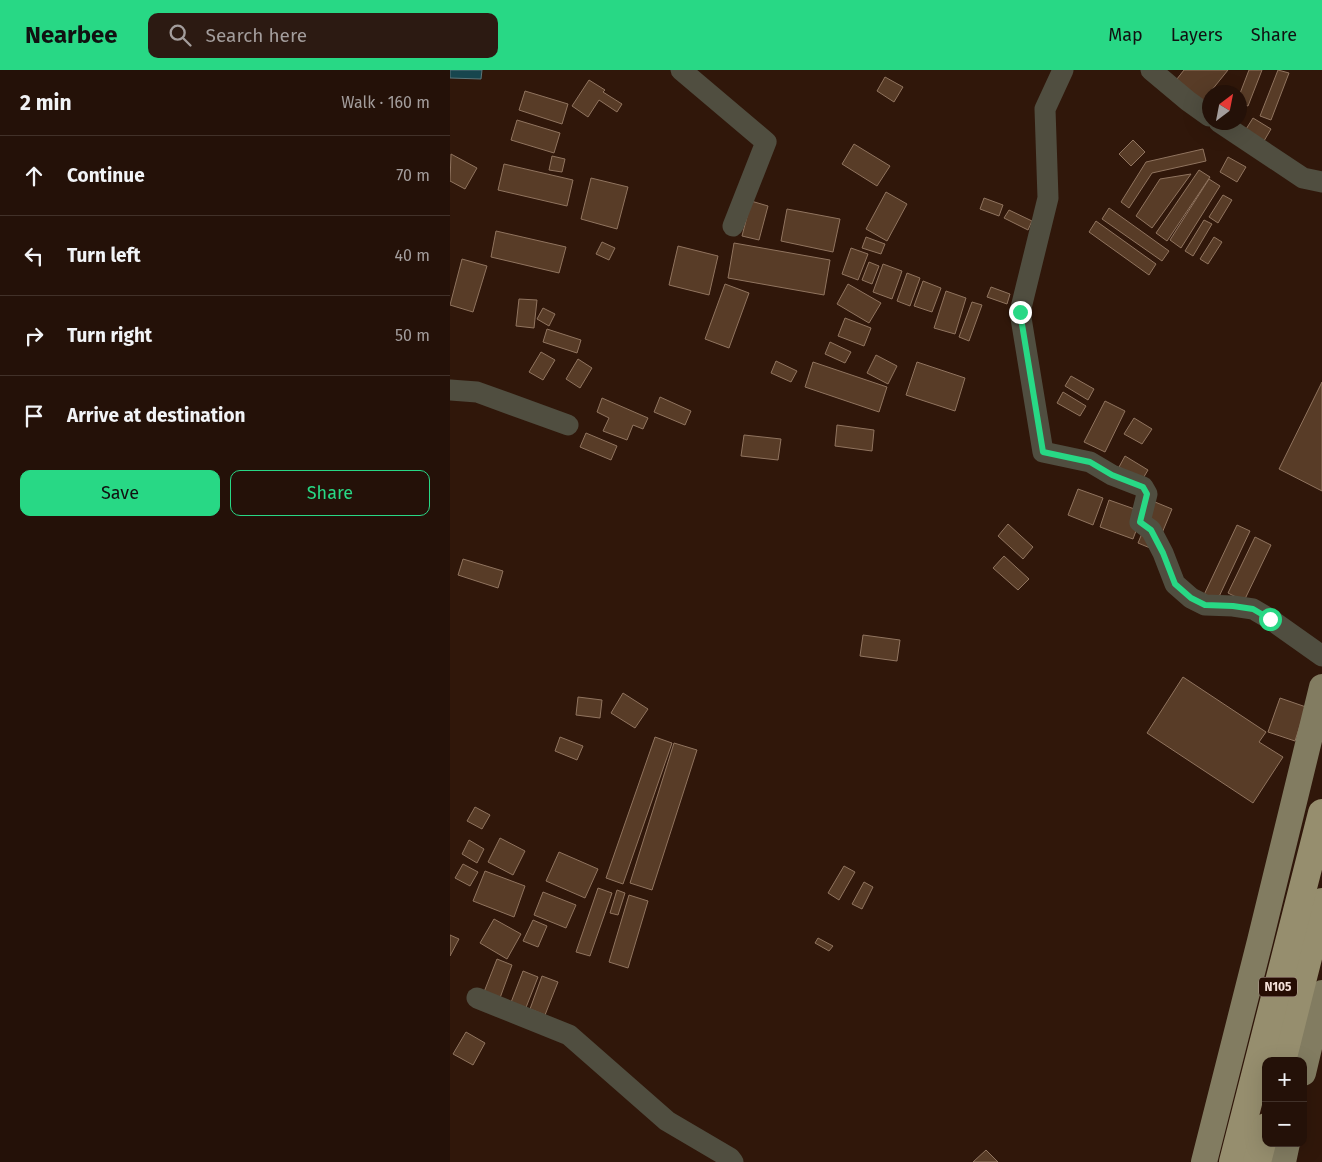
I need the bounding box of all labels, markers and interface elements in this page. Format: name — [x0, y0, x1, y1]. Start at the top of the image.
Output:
search box — [148, 13, 498, 58]
text: Nearbee — [25, 21, 118, 49]
icon: search — [166, 21, 194, 49]
text: Search here — [206, 24, 307, 47]
text: Map — [1108, 24, 1143, 46]
text: Layers — [1171, 24, 1223, 46]
text: Share — [1251, 24, 1297, 46]
north arrow — [1202, 85, 1247, 130]
text: 2 min — [20, 90, 72, 116]
text: Walk · 160 m — [341, 93, 430, 112]
icon: ahead — [20, 162, 48, 190]
text: Continue — [67, 164, 145, 187]
text: 70 m — [396, 166, 430, 185]
icon: left — [20, 242, 48, 270]
text: Turn left — [67, 244, 141, 267]
text: 40 m — [395, 246, 430, 265]
route end — [1009, 301, 1032, 324]
icon: right — [20, 322, 48, 350]
text: Turn right — [67, 324, 152, 347]
text: 50 m — [395, 326, 430, 345]
icon: arrive — [20, 402, 48, 430]
text: Arrive at destination — [67, 404, 246, 427]
button: Save — [20, 470, 220, 516]
button: Share — [230, 470, 430, 516]
route start — [1259, 608, 1282, 631]
road number: N105 — [1259, 978, 1297, 996]
map controls — [1262, 1057, 1307, 1147]
button: + — [1262, 1057, 1307, 1102]
button: − — [1262, 1102, 1307, 1147]

